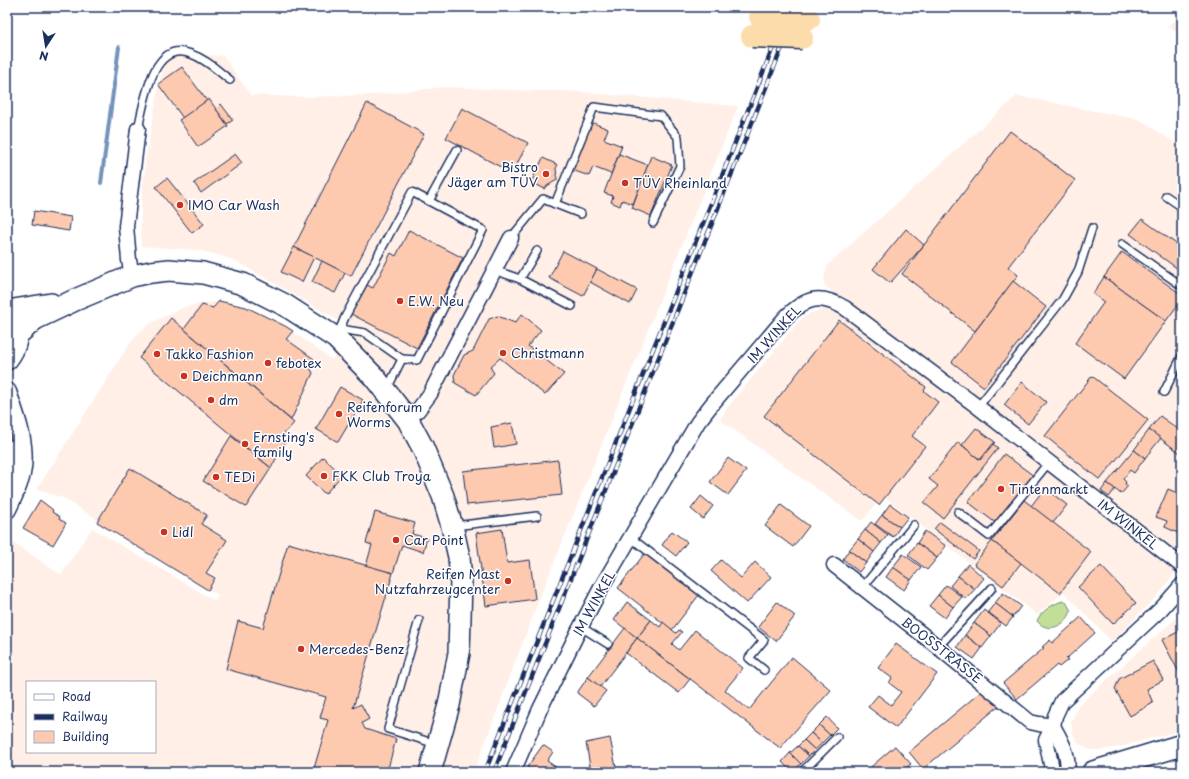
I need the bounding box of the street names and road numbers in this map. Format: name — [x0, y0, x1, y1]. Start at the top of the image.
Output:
street label: IM WINKEL — [742, 301, 805, 367]
street label: IM WINKEL — [1094, 494, 1163, 553]
street label: IM WINKEL — [568, 567, 619, 639]
street label: BOOSSTRASSE — [898, 612, 987, 687]

